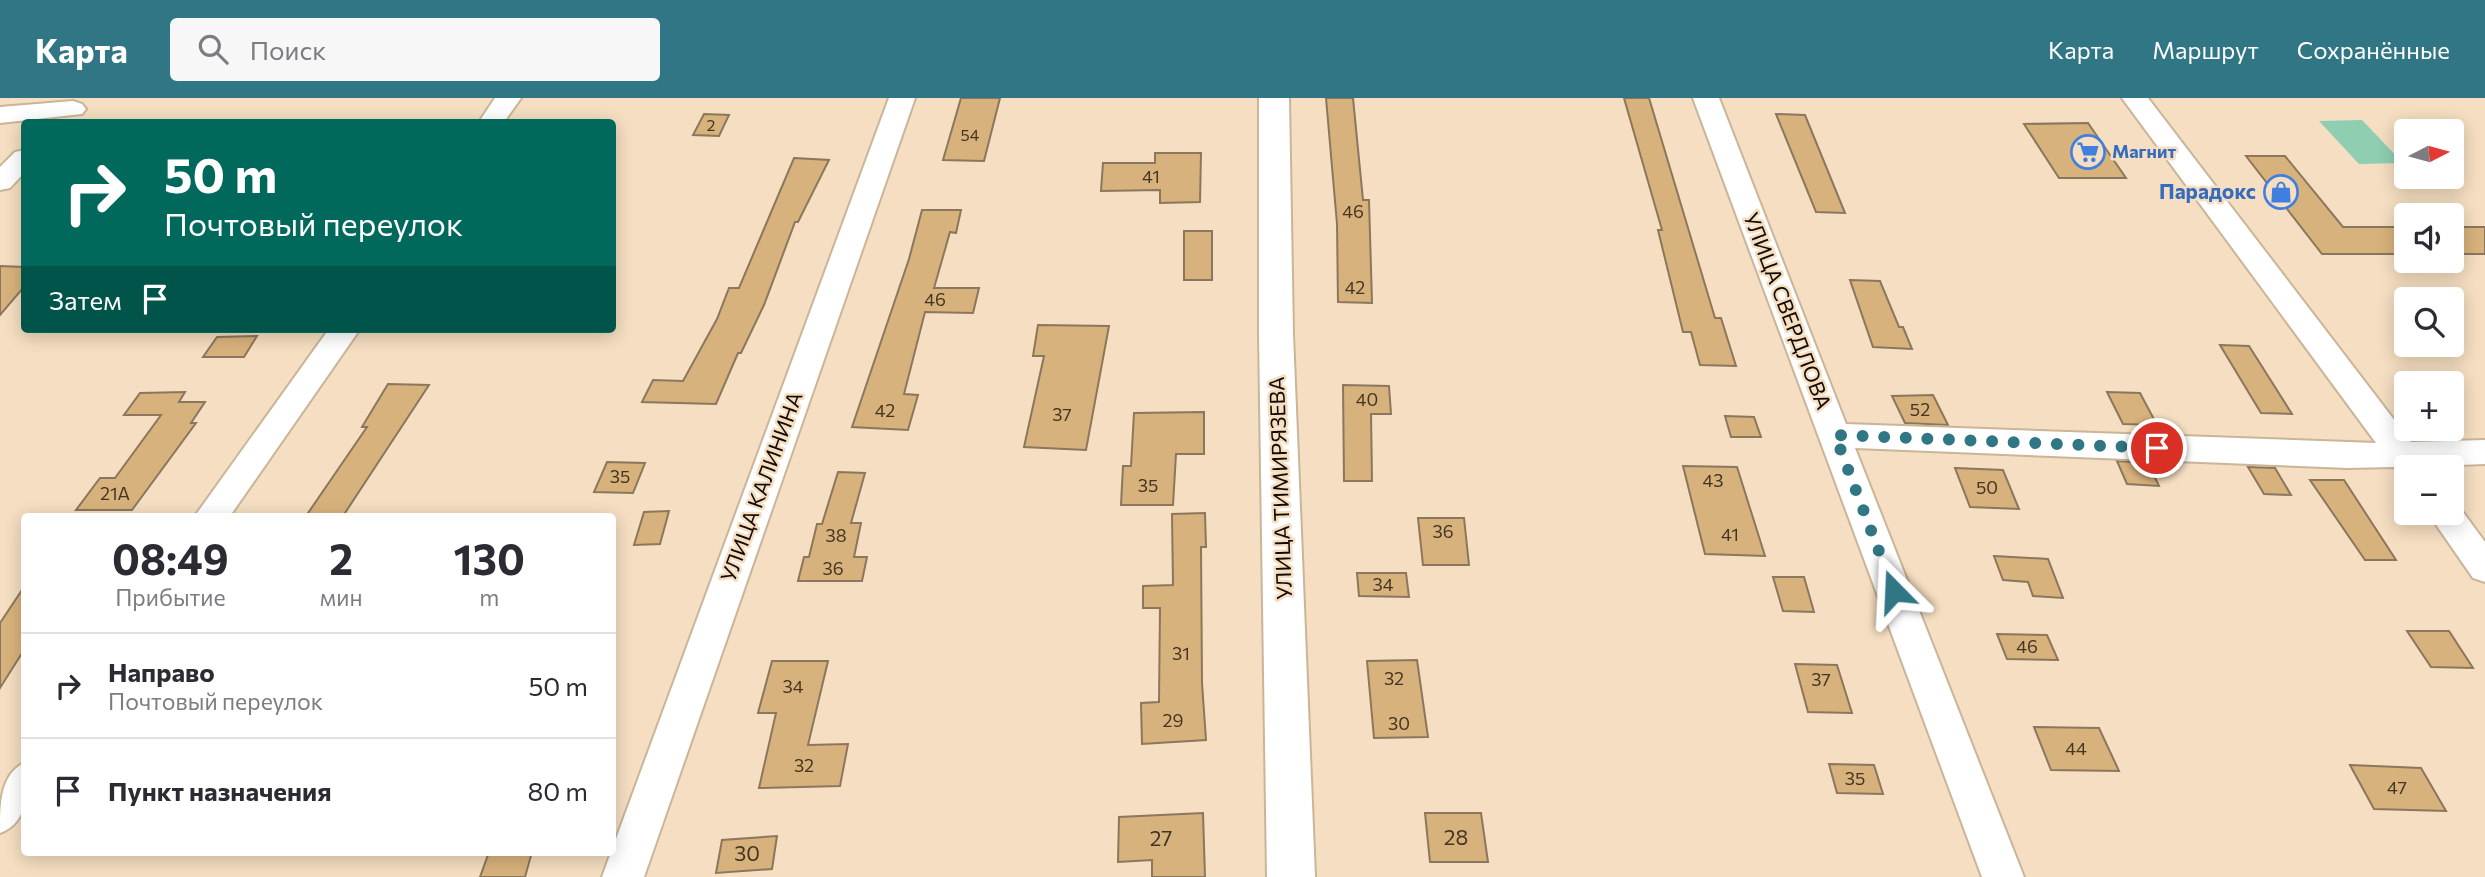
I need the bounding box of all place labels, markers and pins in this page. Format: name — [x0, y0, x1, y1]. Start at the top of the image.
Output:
supermarket icon: Магнит — [2069, 133, 2107, 171]
place label: Магнит — [2112, 140, 2176, 162]
shop icon: Парадокс — [2262, 173, 2300, 211]
place label: Парадокс — [2159, 178, 2256, 203]
pin — [2127, 418, 2187, 478]

